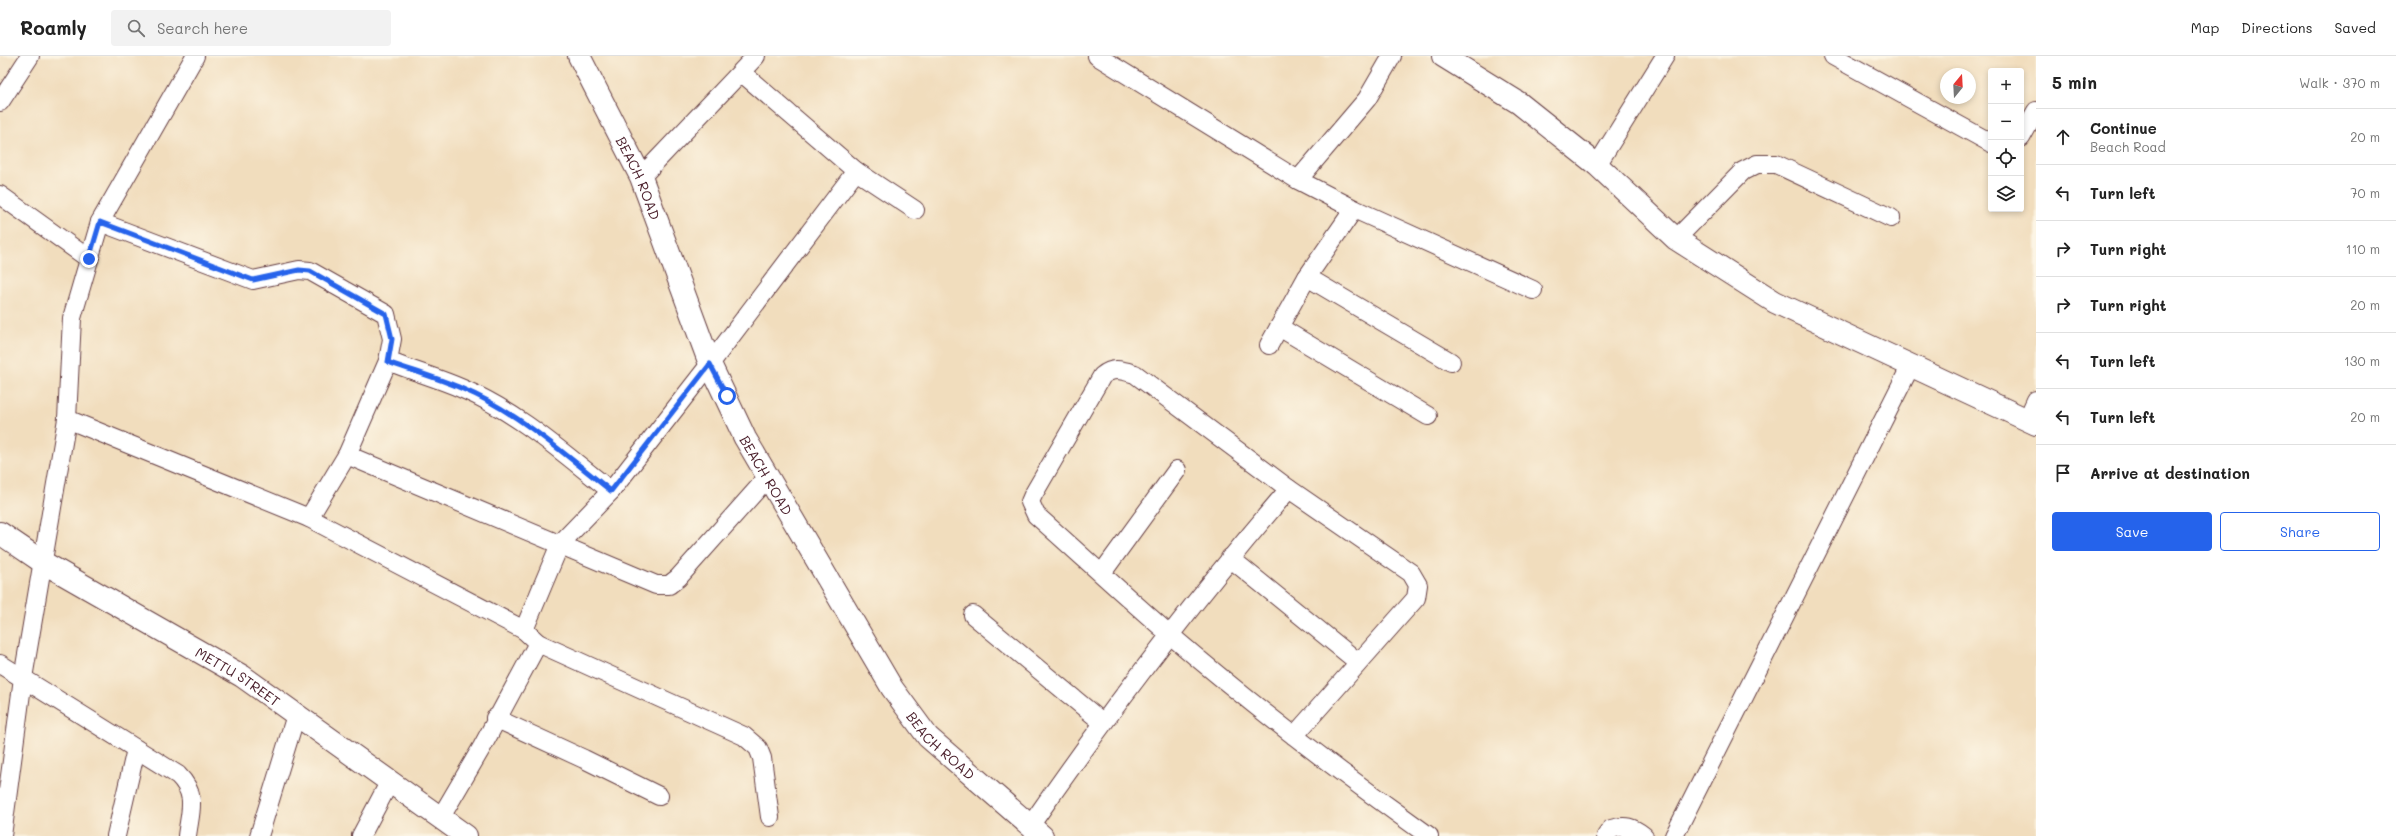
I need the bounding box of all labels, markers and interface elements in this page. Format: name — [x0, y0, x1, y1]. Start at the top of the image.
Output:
search box — [111, 10, 391, 46]
text: Roamly — [20, 15, 87, 40]
icon: search — [125, 17, 147, 39]
text: Search here — [157, 18, 248, 38]
text: Map — [2191, 18, 2219, 37]
text: Directions — [2241, 18, 2312, 37]
text: Saved — [2334, 18, 2376, 37]
north arrow — [1940, 68, 1976, 104]
map controls — [1988, 68, 2024, 212]
button: + — [1988, 68, 2024, 104]
text: 5 min — [2052, 71, 2097, 93]
text: Walk · 370 m — [2299, 74, 2380, 91]
button: − — [1988, 104, 2024, 140]
text: Continue — [2090, 118, 2157, 138]
icon: ahead — [2052, 126, 2074, 148]
text: 20 m — [2350, 128, 2380, 145]
street label: BEACH ROAD — [612, 133, 665, 222]
text: Beach Road — [2090, 138, 2166, 155]
button: locate — [1988, 140, 2024, 176]
button: layers — [1988, 176, 2024, 212]
icon: left — [2052, 182, 2074, 204]
text: Turn left — [2090, 183, 2155, 203]
text: 70 m — [2350, 184, 2380, 201]
icon: right — [2052, 238, 2074, 260]
text: Turn right — [2090, 239, 2167, 259]
text: 110 m — [2346, 240, 2380, 257]
route end — [80, 250, 98, 268]
icon: right — [2052, 294, 2074, 316]
text: Turn right — [2090, 295, 2167, 315]
text: 20 m — [2350, 296, 2380, 313]
icon: left — [2052, 350, 2074, 372]
text: Turn left — [2090, 351, 2155, 371]
text: 130 m — [2344, 352, 2380, 369]
route start — [718, 387, 736, 405]
icon: left — [2052, 406, 2074, 428]
text: Turn left — [2090, 407, 2155, 427]
text: 20 m — [2350, 408, 2380, 425]
street label: BEACH ROAD — [736, 432, 798, 518]
icon: arrive — [2052, 462, 2074, 484]
text: Arrive at destination — [2090, 463, 2250, 483]
button: Save — [2052, 512, 2212, 551]
button: Share — [2220, 512, 2380, 551]
street label: METTU STREET — [192, 642, 285, 710]
street label: BEACH ROAD — [903, 707, 979, 783]

